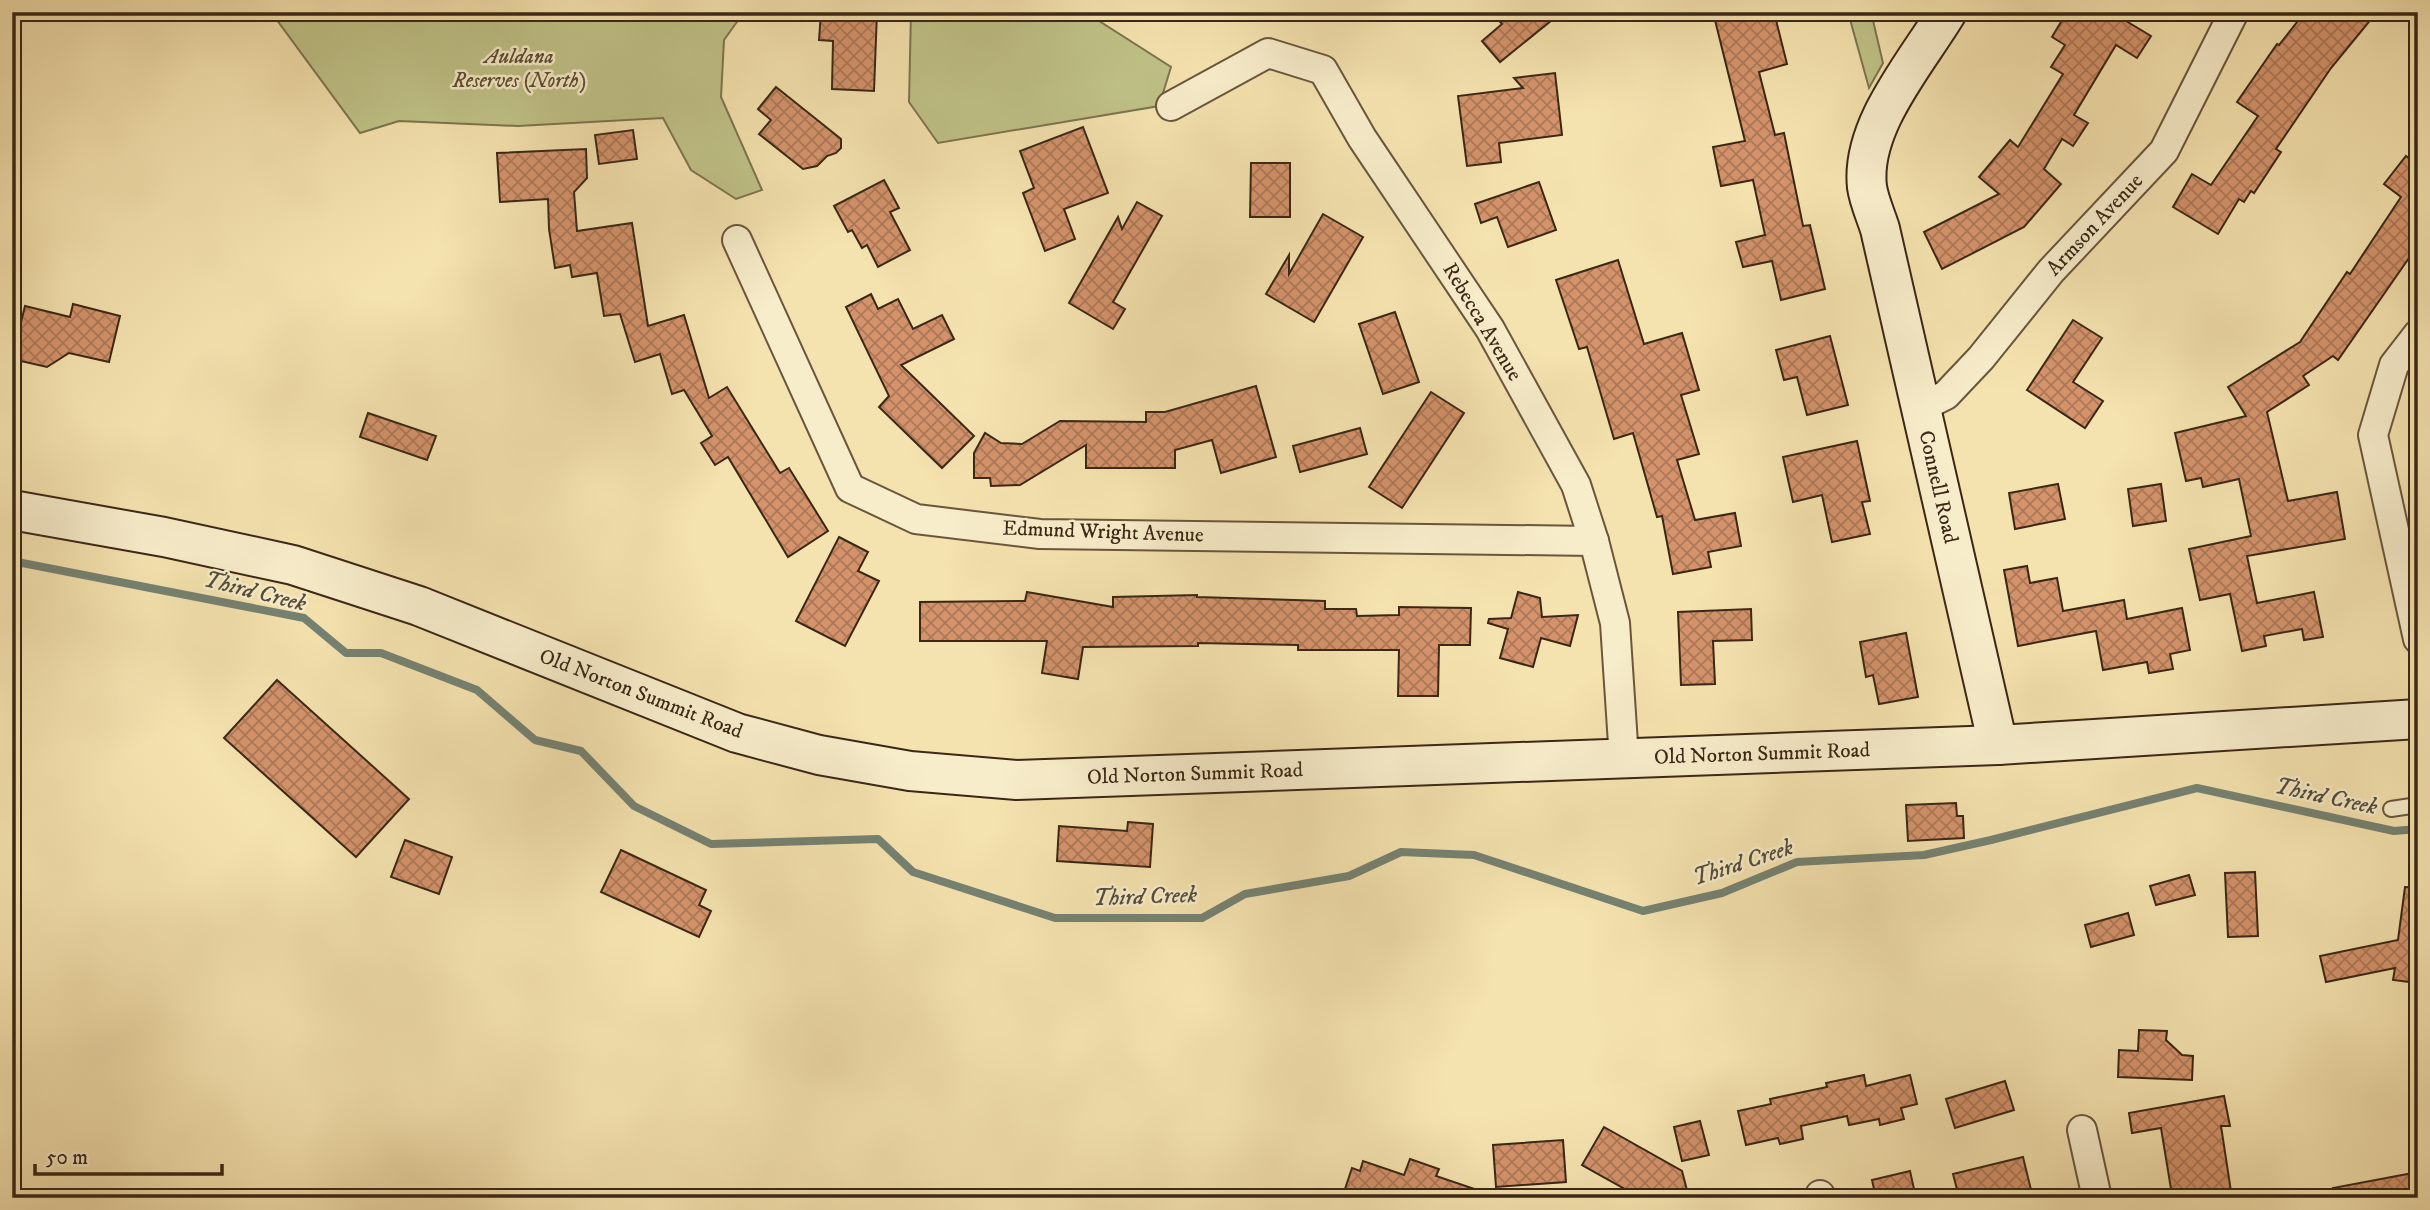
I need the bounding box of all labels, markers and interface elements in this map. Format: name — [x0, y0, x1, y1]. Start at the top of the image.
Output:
park label: Auldana Reserves (North) — [451, 44, 586, 94]
street label: Armson Avenue — [2041, 168, 2149, 281]
street label: Rebecca Avenue — [1437, 258, 1528, 386]
street label: Connell Road — [1912, 428, 1964, 547]
street label: Edmund Wright Avenue — [1002, 515, 1204, 549]
water label: Third Creek — [201, 565, 309, 619]
street label: Old Norton Summit Road — [536, 643, 747, 745]
street label: Old Norton Summit Road — [1654, 737, 1871, 771]
street label: Old Norton Summit Road — [1087, 757, 1304, 791]
water label: Third Creek — [2272, 772, 2380, 822]
water label: Third Creek — [1689, 833, 1797, 893]
water label: Third Creek — [1092, 881, 1198, 913]
scale bar — [35, 1133, 222, 1177]
text: 50 m — [46, 1145, 88, 1171]

